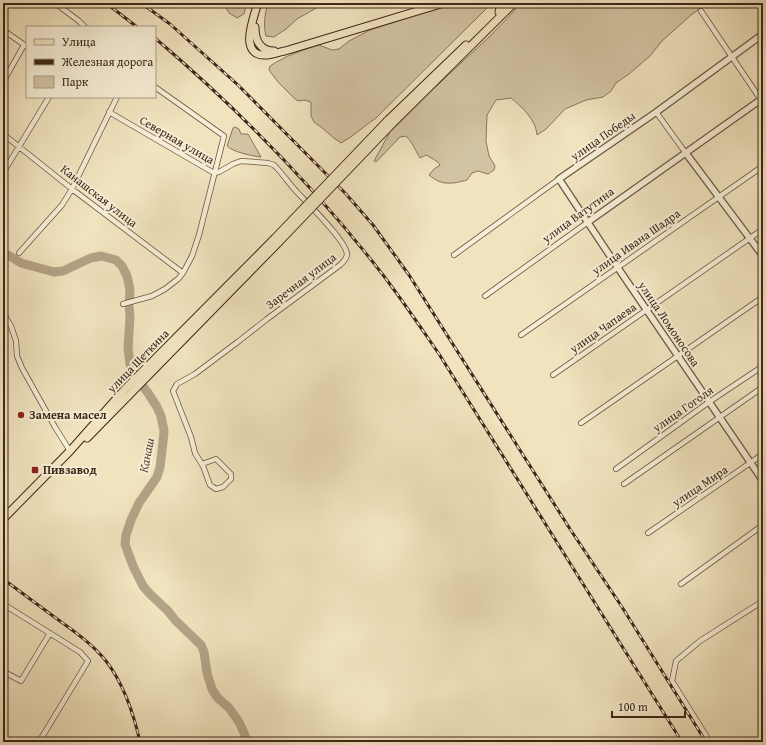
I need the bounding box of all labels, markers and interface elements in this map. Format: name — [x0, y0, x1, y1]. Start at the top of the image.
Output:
legend — [26, 26, 156, 98]
text: Улица — [62, 33, 96, 50]
text: Железная дорога — [61, 53, 153, 70]
text: Парк — [62, 73, 89, 90]
street label: улица Победы — [566, 107, 639, 165]
street label: Северная улица — [137, 111, 218, 168]
street label: Канашская улица — [57, 160, 142, 231]
street label: улица Ватутина — [537, 183, 617, 247]
street label: улица Ивана Шадра — [587, 205, 684, 279]
street label: Заречная улица — [262, 248, 340, 313]
street label: улица Ломоносова — [634, 277, 704, 370]
street label: улица Чапаева — [565, 298, 640, 357]
street label: улица Щеткина — [102, 325, 173, 397]
street label: улица Гоголя — [648, 381, 717, 436]
place label: Замена масел — [29, 406, 107, 423]
marker: Замена масел — [16, 410, 26, 420]
water label: Канаш — [134, 435, 159, 474]
place label: Пивзавод — [43, 461, 97, 478]
street label: улица Мира — [668, 461, 731, 511]
marker: Пивзавод — [30, 465, 40, 475]
scale bar — [612, 693, 685, 719]
text: 100 m — [618, 698, 648, 715]

